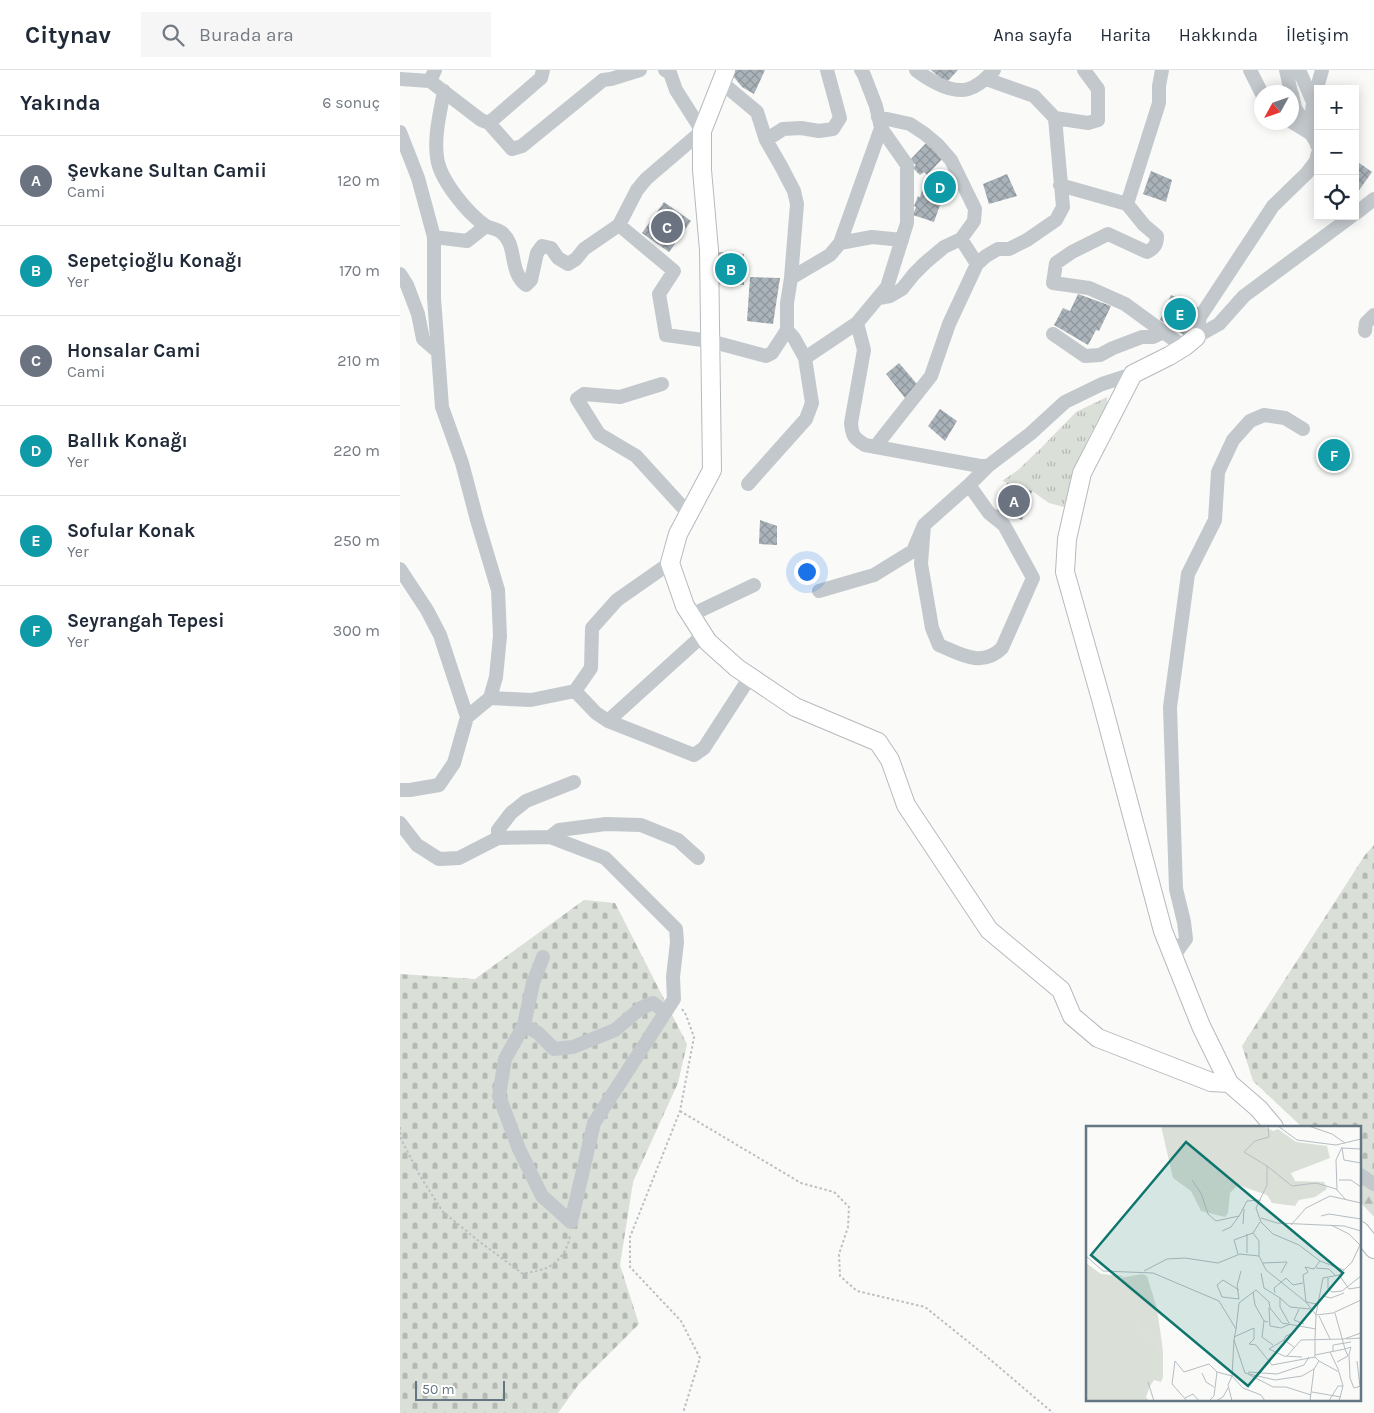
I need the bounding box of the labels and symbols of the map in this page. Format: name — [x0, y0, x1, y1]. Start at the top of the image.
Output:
north arrow — [1254, 85, 1299, 130]
pin: D — [924, 168, 956, 206]
pin: C — [651, 208, 683, 246]
pin: B — [715, 250, 747, 288]
pin: E — [1164, 295, 1196, 333]
pin: F — [1318, 436, 1350, 474]
pin: A — [998, 482, 1030, 520]
your location — [794, 559, 820, 585]
inset map — [1086, 1126, 1362, 1400]
scale bar — [415, 1378, 505, 1401]

